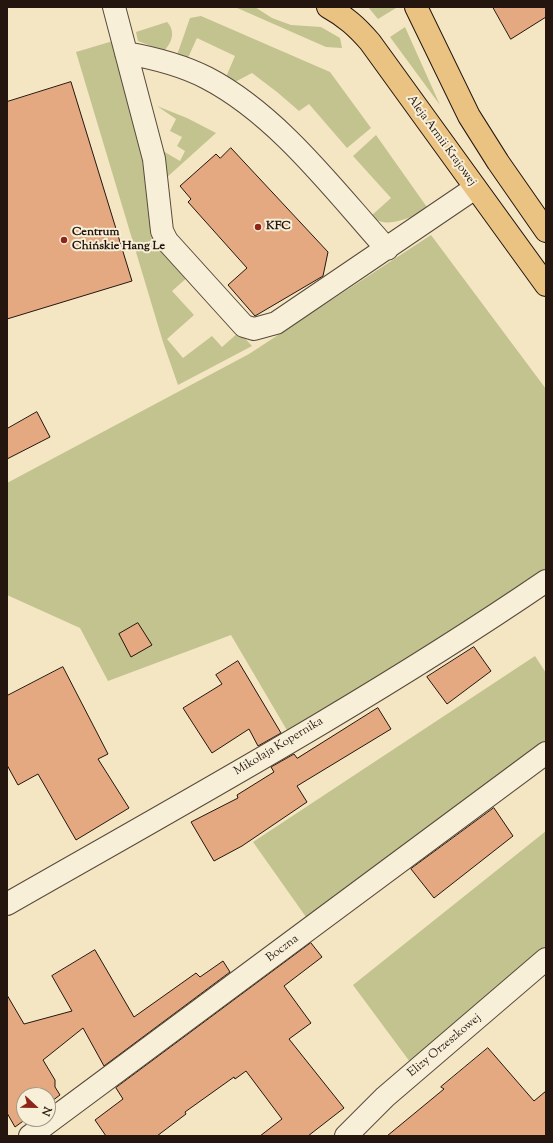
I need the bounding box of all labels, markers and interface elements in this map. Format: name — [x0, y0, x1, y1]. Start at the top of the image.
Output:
street label: Aleja Armii Krajowej — [403, 93, 479, 189]
place label: KFC — [266, 220, 291, 234]
marker: KFC — [253, 222, 263, 232]
place label: Centrum Chińskie Hang Le — [72, 226, 165, 254]
marker: Centrum Chińskie Hang Le — [59, 235, 69, 245]
street label: Mikołaja Kopernika — [232, 715, 326, 779]
street label: Boczna — [264, 932, 302, 966]
street label: Elizy Orzeszkowej — [405, 1011, 485, 1081]
north arrow — [16, 1087, 56, 1127]
text: N — [37, 1104, 55, 1118]

